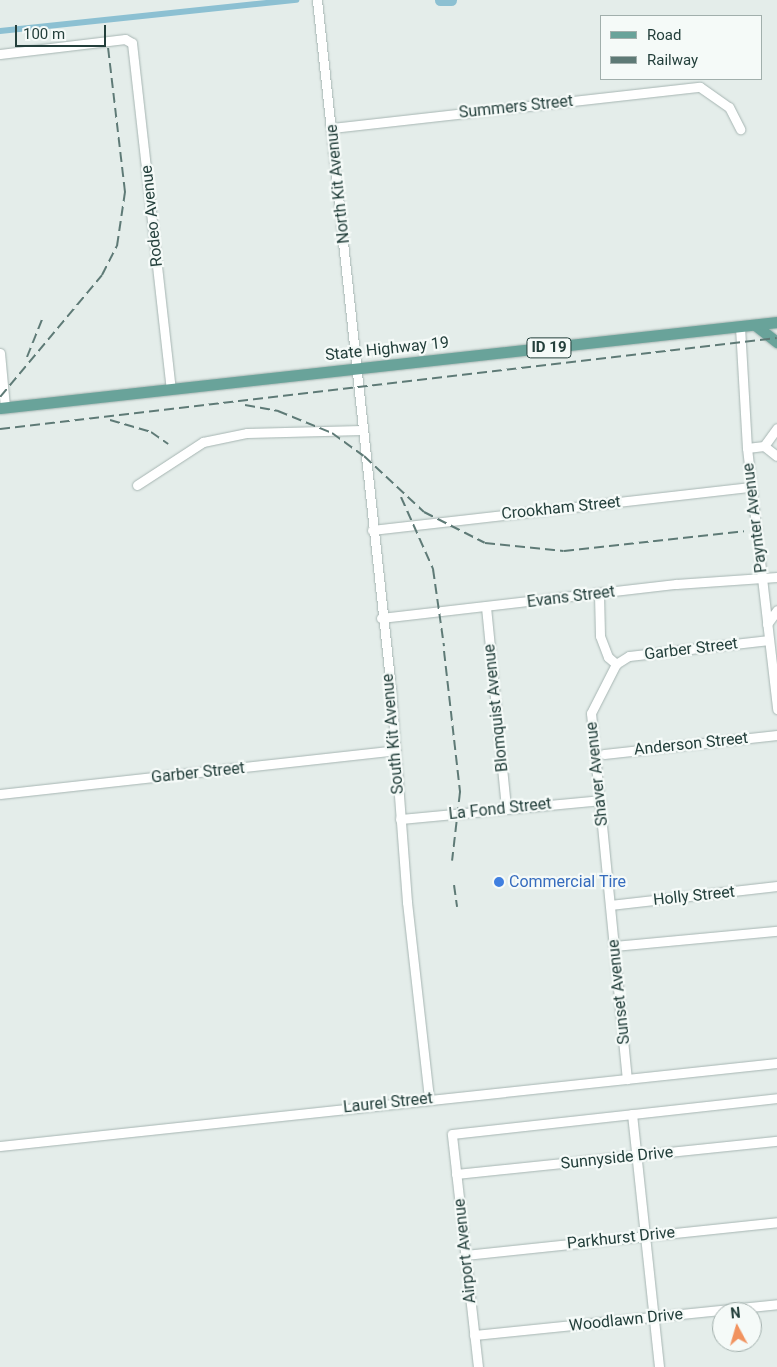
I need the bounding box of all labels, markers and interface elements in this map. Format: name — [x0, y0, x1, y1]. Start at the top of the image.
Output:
scale bar — [18, 15, 109, 47]
legend — [600, 15, 762, 80]
text: 100 m — [23, 25, 65, 43]
text: Road — [647, 26, 681, 44]
text: Railway — [647, 51, 698, 69]
street label: Summers Street — [458, 91, 574, 123]
street label: North Kit Avenue — [322, 123, 354, 245]
street label: Rodeo Avenue — [137, 164, 167, 268]
street label: State Highway 19 — [324, 333, 450, 365]
road number: ID 19 — [525, 336, 573, 360]
street label: Paynter Avenue — [739, 462, 771, 574]
street label: Crookham Street — [500, 492, 622, 524]
street label: Evans Street — [526, 582, 616, 612]
street label: Garber Street — [643, 634, 739, 664]
street label: Blomquist Avenue — [480, 643, 512, 773]
street label: South Kit Avenue — [378, 673, 408, 795]
street label: Shaver Avenue — [582, 721, 612, 827]
street label: Anderson Street — [633, 728, 749, 760]
street label: Garber Street — [150, 759, 246, 787]
street label: La Fond Street — [448, 794, 552, 824]
place label: Commercial Tire — [509, 872, 626, 892]
marker: Commercial Tire — [493, 876, 505, 888]
street label: Holly Street — [652, 882, 736, 910]
street label: Sunset Avenue — [604, 939, 634, 1045]
street label: Laurel Street — [342, 1089, 434, 1117]
street label: Sunnyside Drive — [560, 1143, 674, 1173]
street label: Airport Avenue — [450, 1198, 480, 1304]
street label: Parkhurst Drive — [566, 1223, 676, 1253]
north arrow — [712, 1302, 762, 1352]
street label: Woodlawn Drive — [568, 1304, 684, 1336]
text: N — [730, 1305, 741, 1322]

